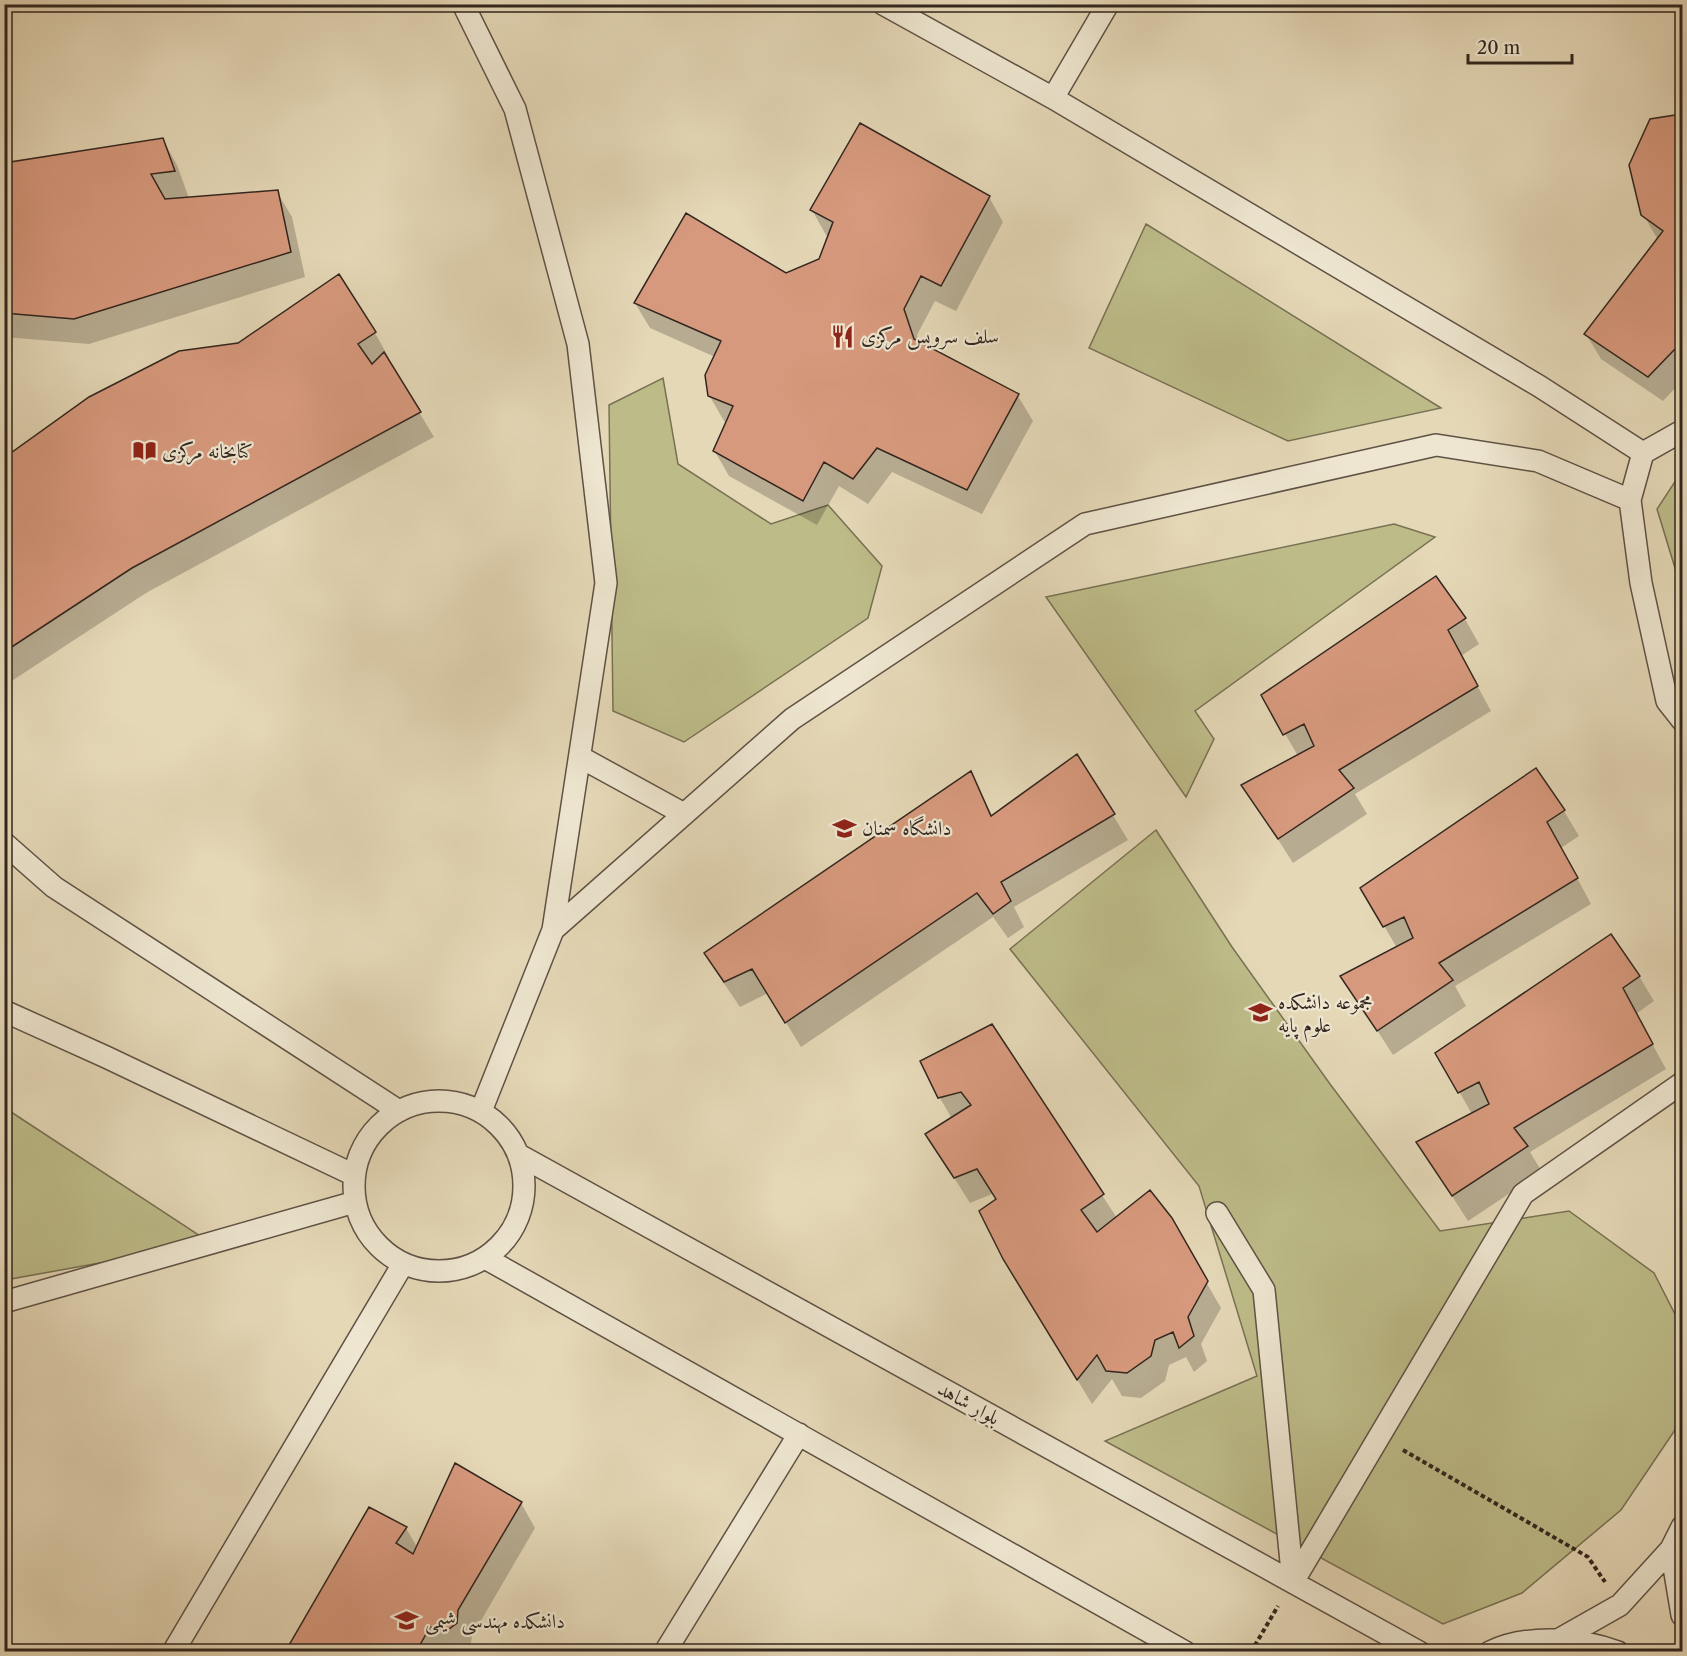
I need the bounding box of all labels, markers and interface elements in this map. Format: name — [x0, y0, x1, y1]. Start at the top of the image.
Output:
scale bar — [1468, 27, 1572, 65]
text: 20 m — [1477, 37, 1521, 59]
restaurant icon: سلف سرویس مرکزی — [830, 323, 856, 349]
place label: سلف سرویس مرکزی — [861, 324, 999, 350]
library icon: کتابخانه مرکزی — [131, 438, 157, 464]
place label: کتابخانه مرکزی — [162, 439, 253, 465]
school or university icon: دانشگاه سمنان — [831, 815, 857, 841]
place label: دانشگاه سمنان — [862, 815, 951, 840]
place label: مجموعه دانشکده علوم پایه — [1278, 990, 1372, 1043]
school or university icon: مجموعه دانشکده علوم پایه — [1247, 1000, 1273, 1026]
street label: بلوار شاهد — [933, 1376, 1004, 1431]
school or university icon: دانشکده مهندسی شیمی — [394, 1608, 420, 1634]
place label: دانشکده مهندسی شیمی — [425, 1609, 565, 1636]

